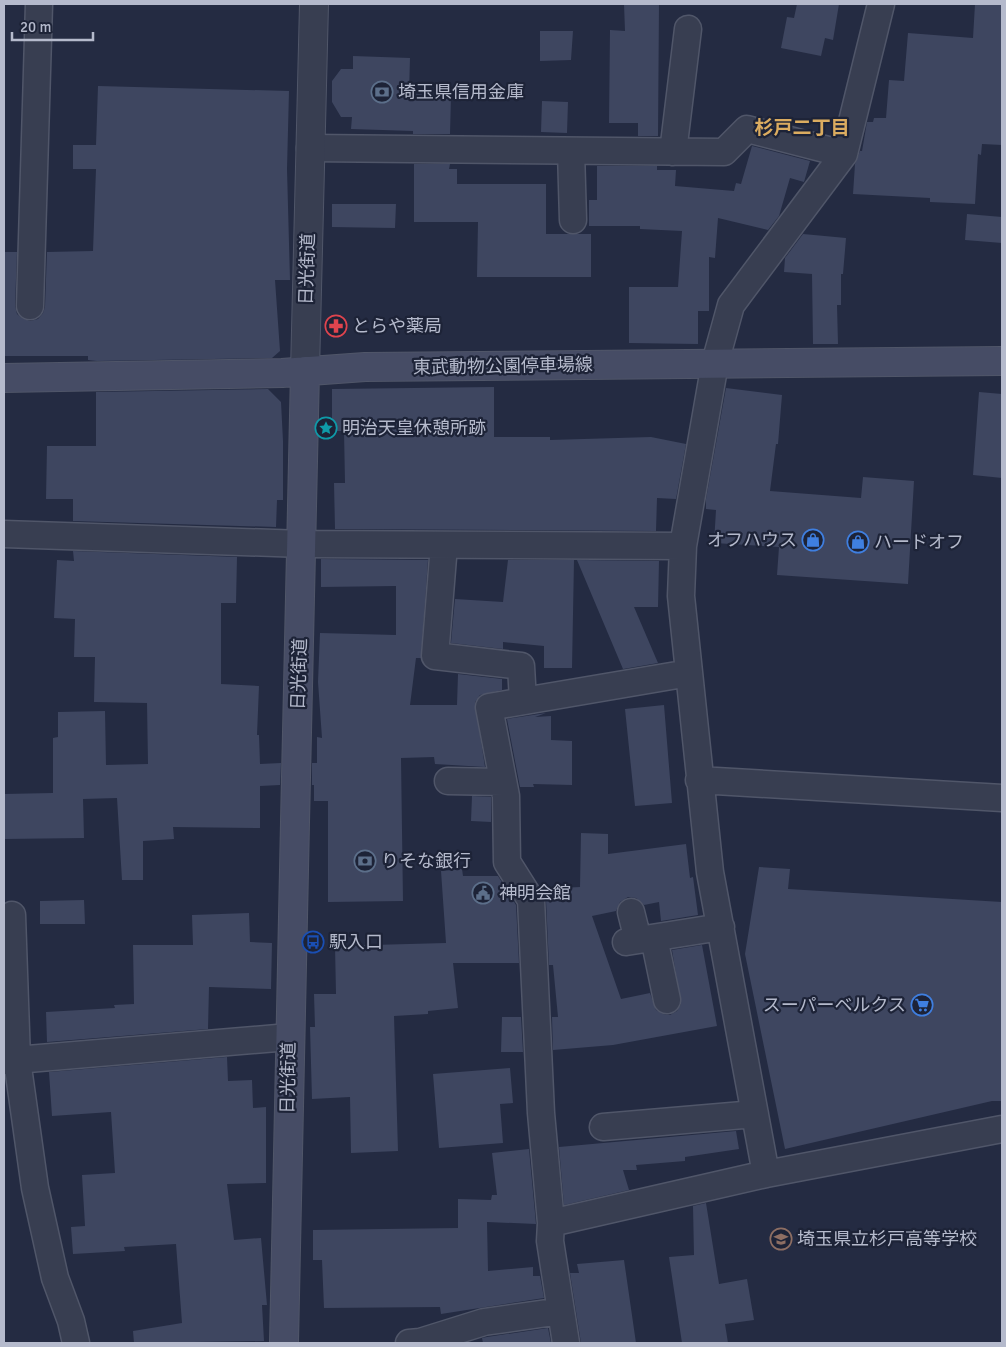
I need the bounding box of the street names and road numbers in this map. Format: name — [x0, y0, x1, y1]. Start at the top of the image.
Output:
street label: 日光街道 — [295, 233, 319, 305]
street label: 東武動物公園停車場線 — [413, 353, 593, 379]
street label: 日光街道 — [287, 638, 311, 710]
street label: 日光街道 — [276, 1042, 300, 1114]

